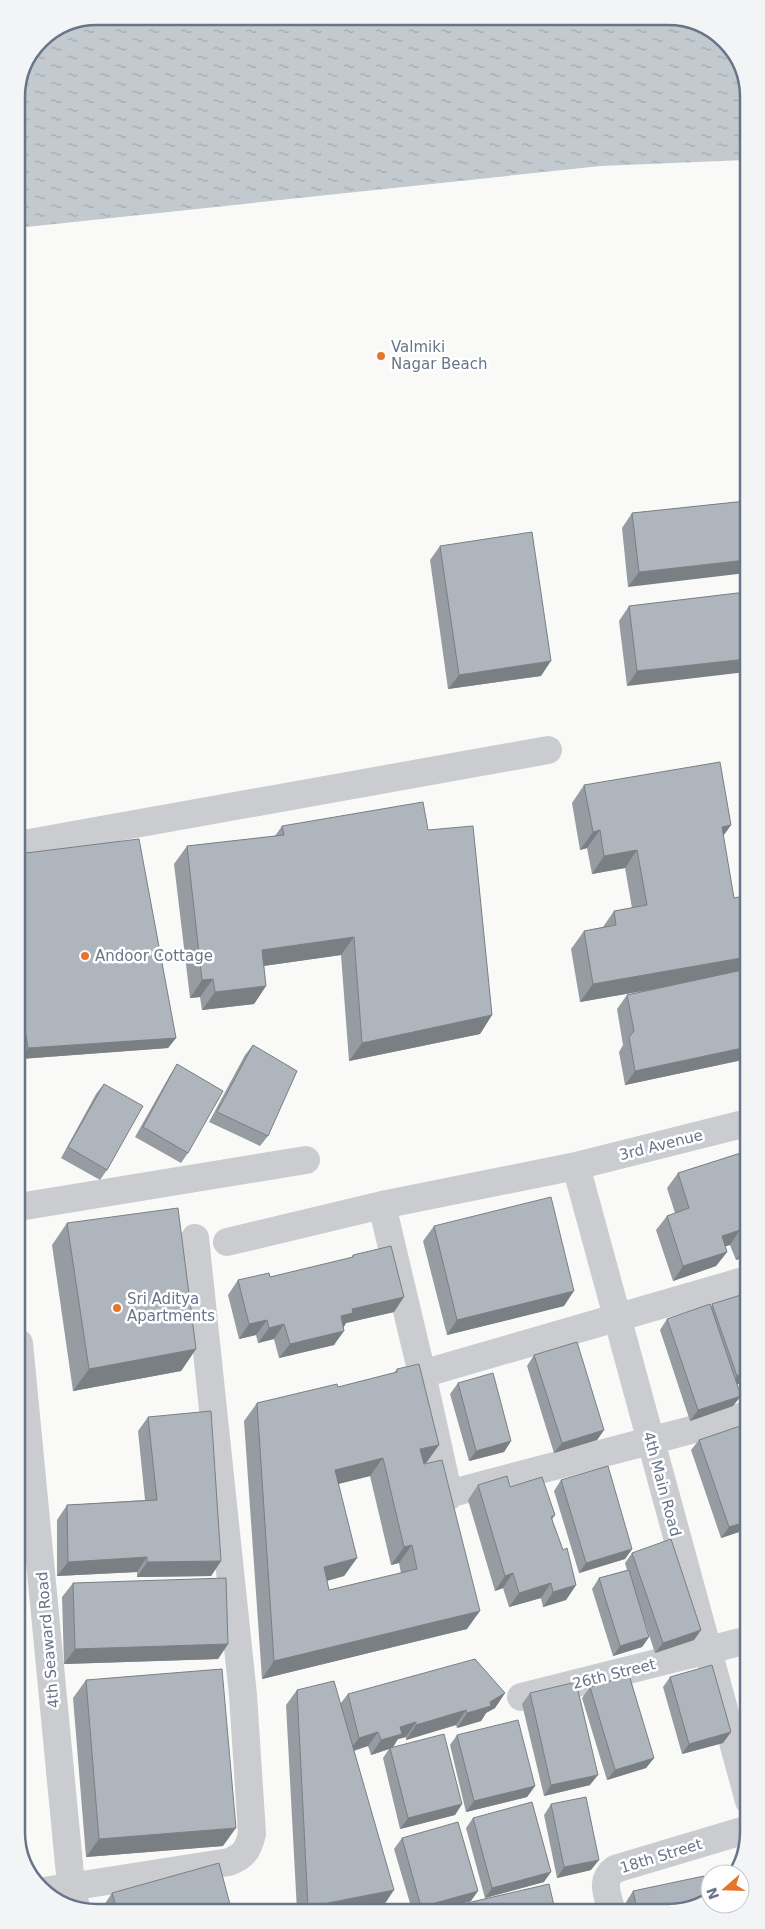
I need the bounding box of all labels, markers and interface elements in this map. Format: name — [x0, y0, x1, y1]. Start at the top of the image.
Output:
place label: Valmiki Nagar Beach — [391, 338, 488, 373]
marker: Valmiki Nagar Beach — [375, 350, 387, 362]
place label: Andoor Cottage — [95, 947, 213, 965]
marker: Andoor Cottage — [79, 950, 91, 962]
street label: 3rd Avenue — [617, 1126, 705, 1164]
place label: Sri Aditya Apartments — [127, 1290, 215, 1325]
marker: Sri Aditya Apartments — [111, 1302, 123, 1314]
street label: 4th Main Road — [639, 1430, 685, 1538]
street label: 4th Seaward Road — [33, 1571, 63, 1709]
street label: 26th Street — [571, 1655, 657, 1693]
street label: 18th Street — [618, 1835, 704, 1877]
north arrow — [700, 1864, 750, 1914]
text: N — [703, 1885, 722, 1902]

